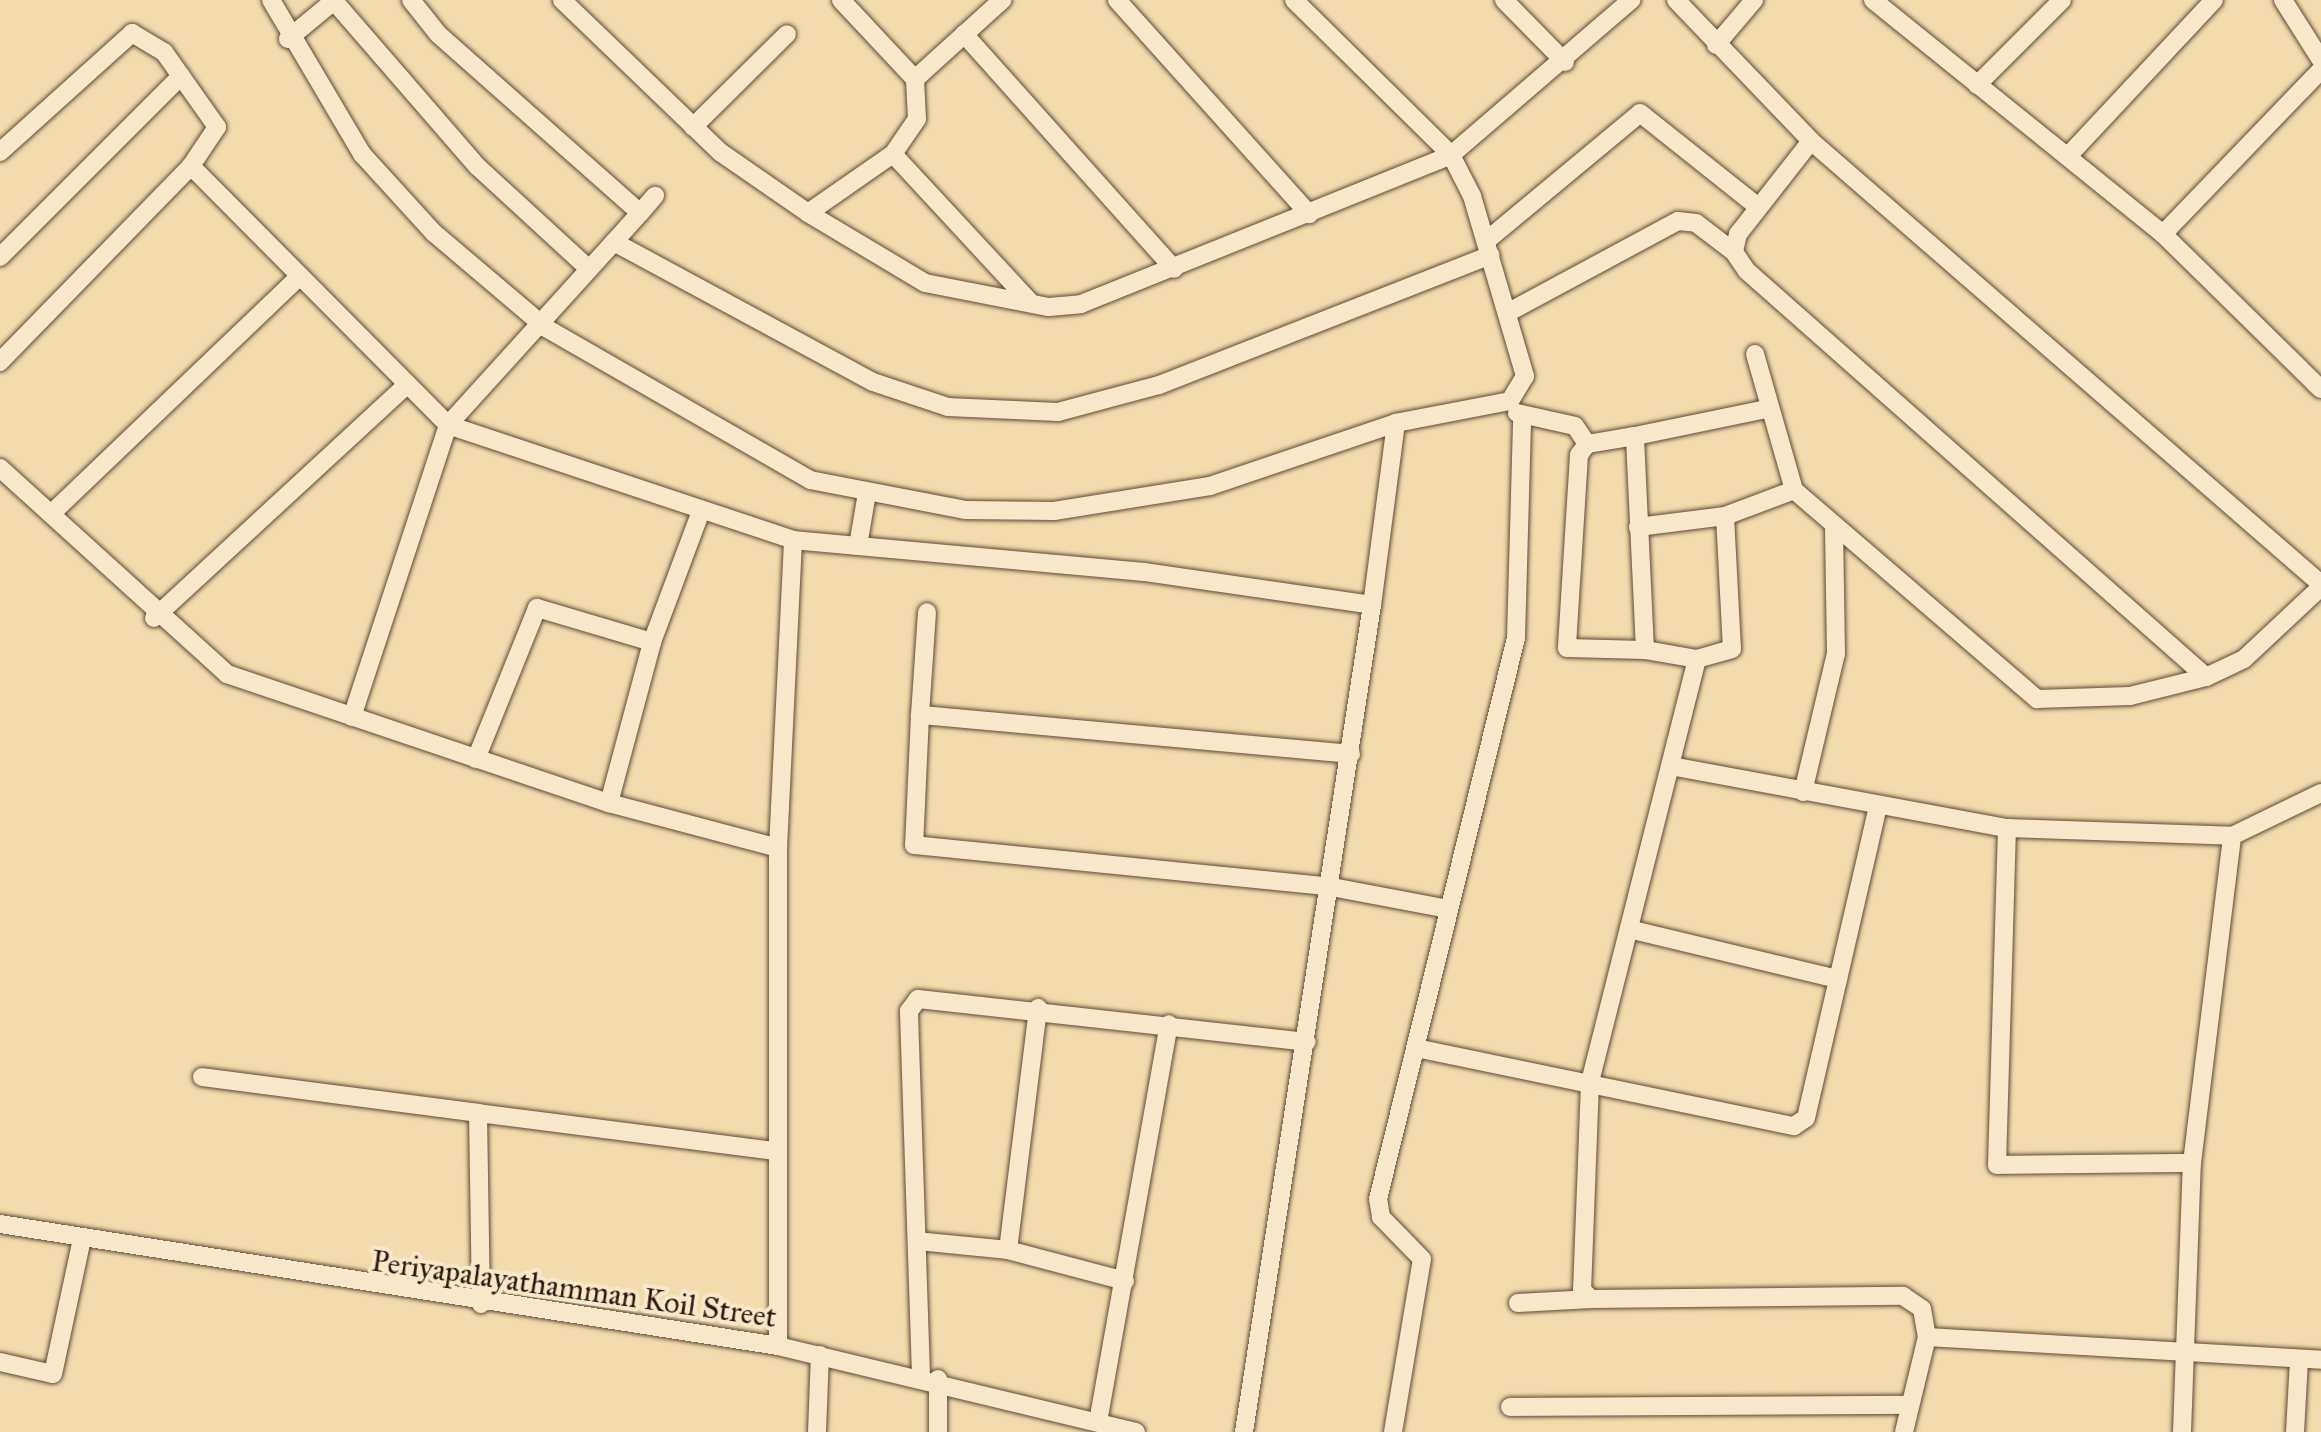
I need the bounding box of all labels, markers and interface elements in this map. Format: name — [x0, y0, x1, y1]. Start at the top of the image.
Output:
street label: Periyapalayathamman Koil Street — [369, 1243, 779, 1335]

